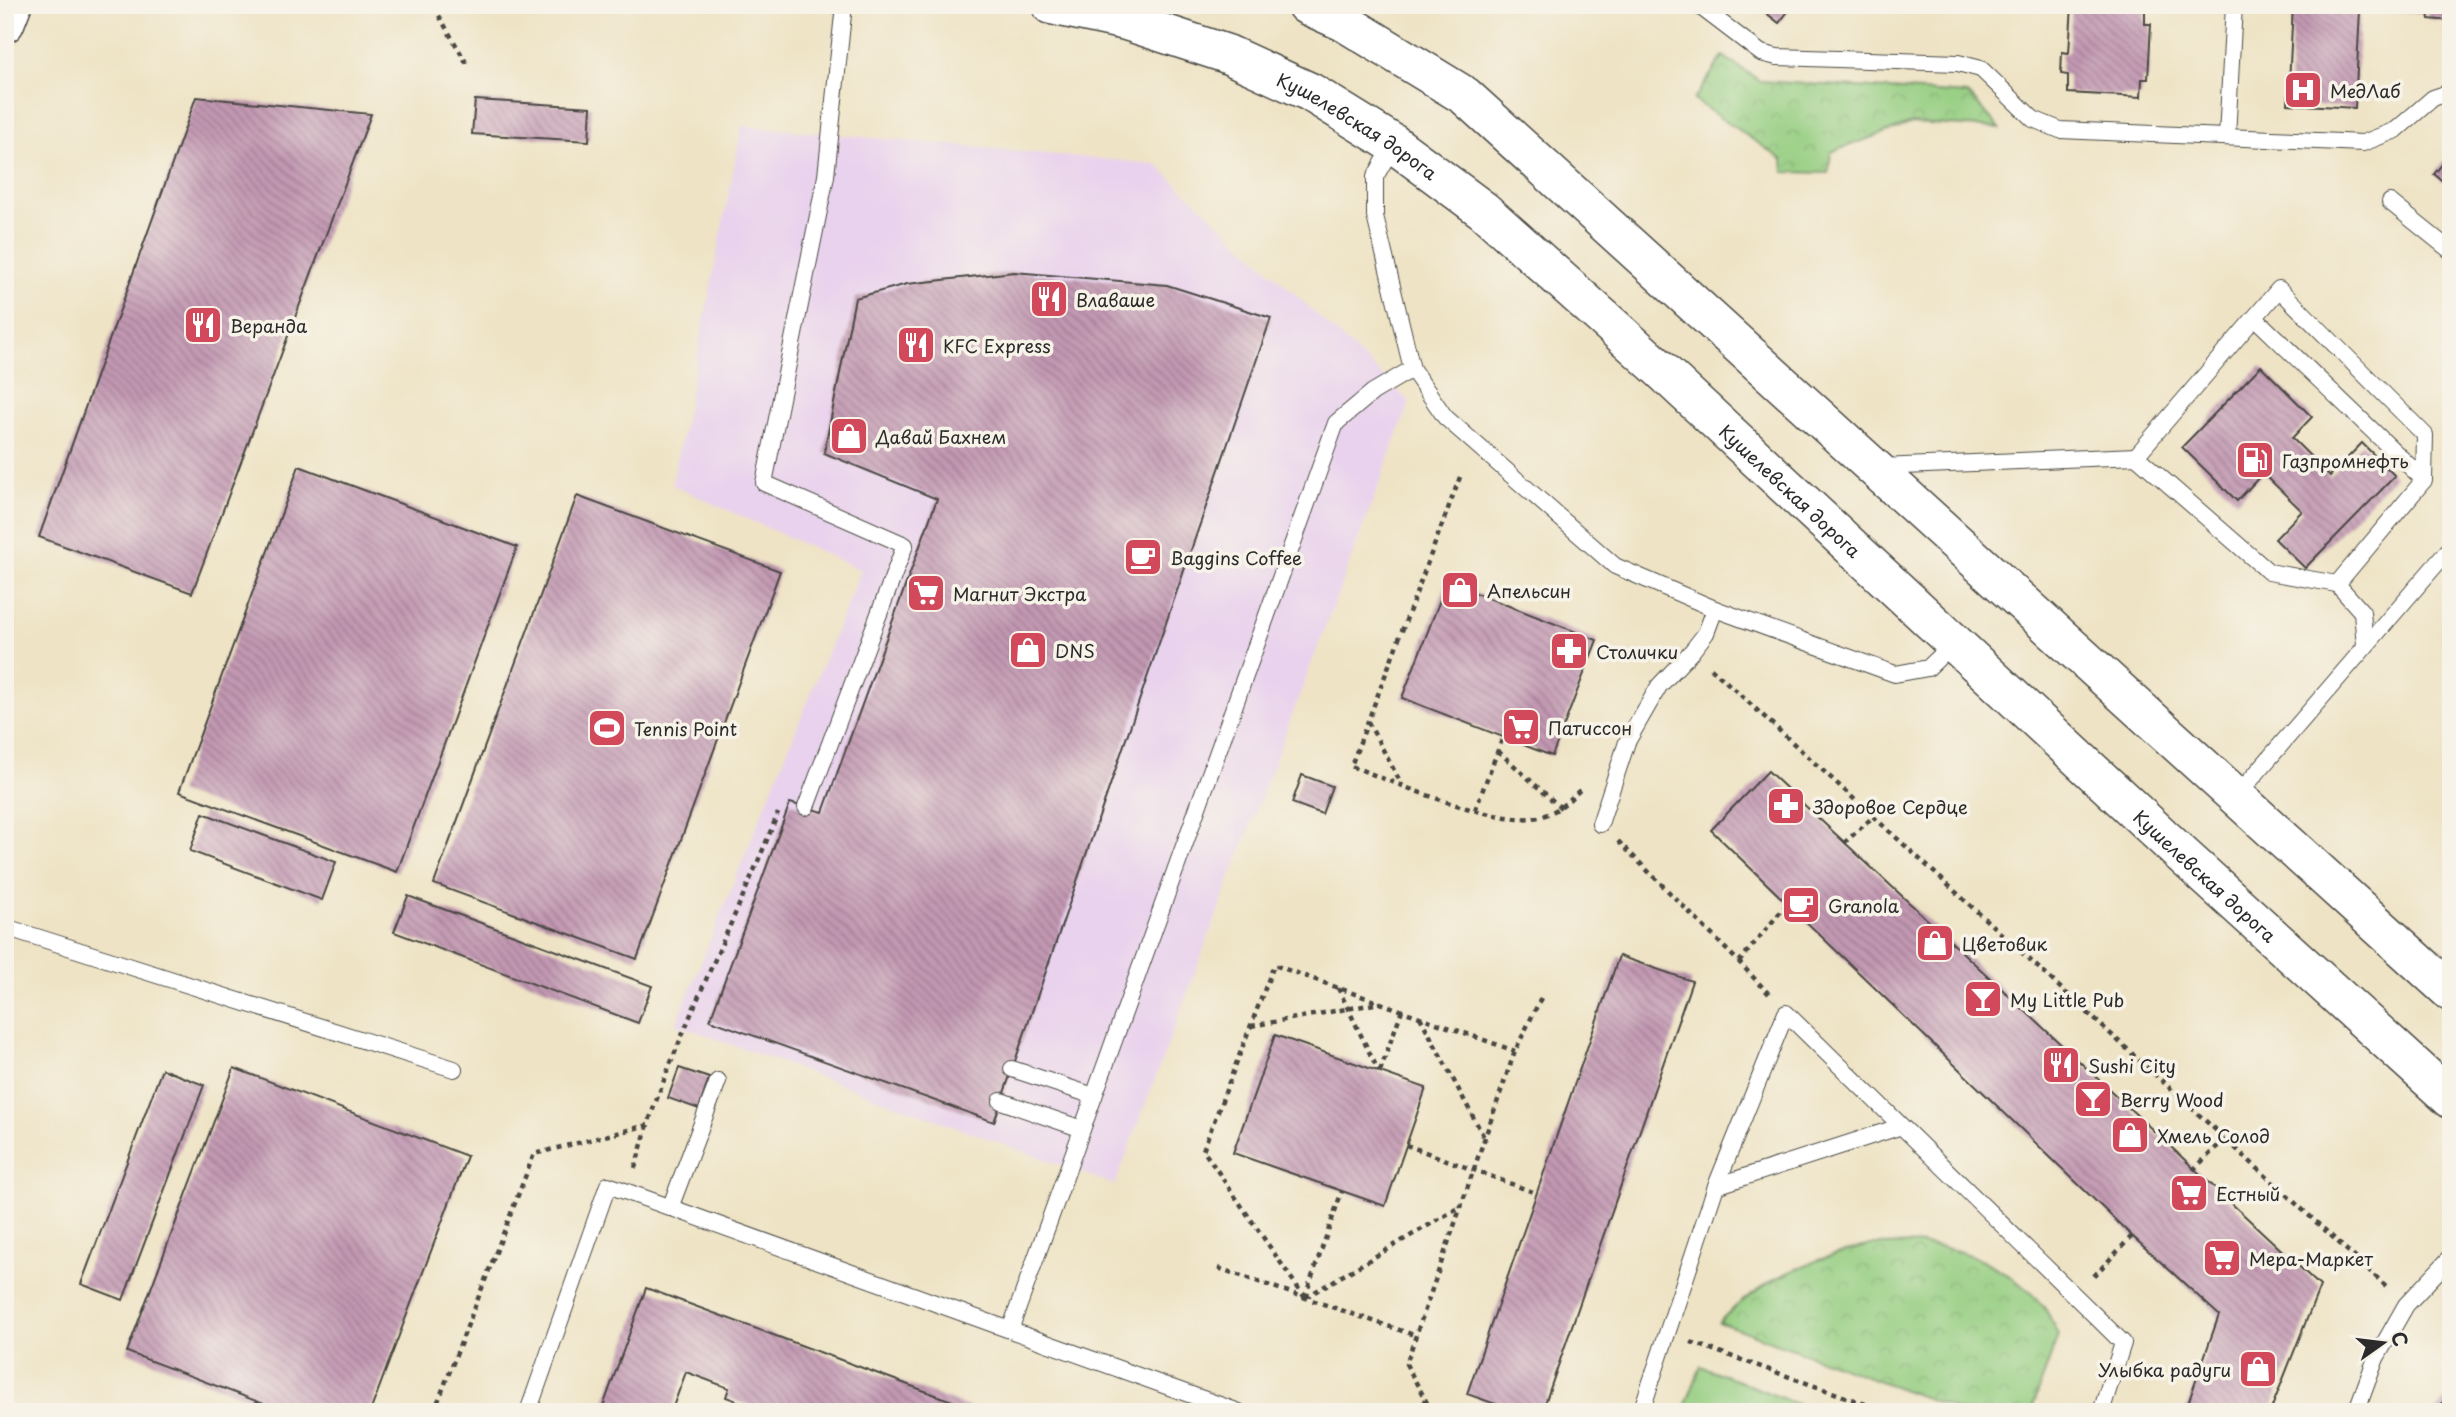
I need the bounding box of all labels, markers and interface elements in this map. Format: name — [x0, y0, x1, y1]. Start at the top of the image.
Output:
street label: Кушелевская дорога — [1273, 65, 1444, 186]
hospital icon: МедЛаб — [2282, 69, 2324, 111]
place label: МедЛаб — [2330, 77, 2401, 104]
restaurant icon: Влаваше — [1028, 278, 1070, 320]
place label: Влаваше — [1076, 286, 1155, 313]
restaurant icon: Веранда — [182, 304, 224, 346]
place label: Веранда — [230, 312, 308, 339]
restaurant icon: KFC Express — [895, 324, 937, 366]
place label: KFC Express — [943, 332, 1051, 359]
shop icon: Давай Бахнем — [828, 415, 870, 457]
street label: Кушелевская дорога — [1714, 417, 1868, 564]
place label: Давай Бахнем — [875, 423, 1006, 450]
fuel station icon: Газпромнефть — [2234, 439, 2276, 481]
place label: Газпромнефть — [2282, 447, 2409, 474]
cafe icon: Baggins Coffee — [1122, 536, 1164, 578]
place label: Baggins Coffee — [1170, 544, 1302, 571]
shop icon: Апельсин — [1439, 569, 1481, 611]
supermarket icon: Магнит Экстра — [905, 572, 947, 614]
place label: Апельсин — [1487, 577, 1571, 604]
place label: Магнит Экстра — [953, 580, 1087, 607]
shop icon: DNS — [1007, 629, 1049, 671]
pharmacy icon: Столички — [1548, 630, 1590, 672]
place label: DNS — [1055, 637, 1095, 664]
place label: Столички — [1596, 638, 1678, 665]
supermarket icon: Патиссон — [1500, 706, 1542, 748]
sports icon: Tennis Point — [586, 707, 628, 749]
place label: Патиссон — [1548, 714, 1632, 741]
place label: Tennis Point — [634, 715, 737, 742]
pharmacy icon: Здоровое Сердце — [1765, 785, 1807, 827]
place label: Здоровое Сердце — [1812, 793, 1968, 820]
street label: Кушелевская дорога — [2128, 803, 2283, 948]
cafe icon: Granola — [1780, 884, 1822, 926]
place label: Granola — [1828, 892, 1900, 919]
shop icon: Цветовик — [1914, 922, 1956, 964]
place label: Цветовик — [1962, 930, 2048, 957]
bar icon: My Little Pub — [1962, 978, 2004, 1020]
place label: My Little Pub — [2010, 986, 2124, 1013]
restaurant icon: Sushi City — [2040, 1044, 2082, 1086]
place label: Sushi City — [2088, 1052, 2176, 1079]
bar icon: Berry Wood — [2072, 1078, 2114, 1120]
place label: Berry Wood — [2120, 1086, 2224, 1113]
shop icon: Хмель Солод — [2109, 1114, 2151, 1156]
place label: Хмель Солод — [2157, 1122, 2270, 1149]
supermarket icon: Естный — [2168, 1172, 2210, 1214]
place label: Естный — [2216, 1180, 2280, 1207]
supermarket icon: Мера-Маркет — [2201, 1237, 2243, 1279]
place label: Мера-Маркет — [2249, 1245, 2373, 1272]
north arrow — [2348, 1308, 2418, 1378]
text: С — [2385, 1328, 2416, 1349]
shop icon: Улыбка радуги — [2237, 1348, 2279, 1390]
place label: Улыбка радуги — [2098, 1356, 2231, 1383]

